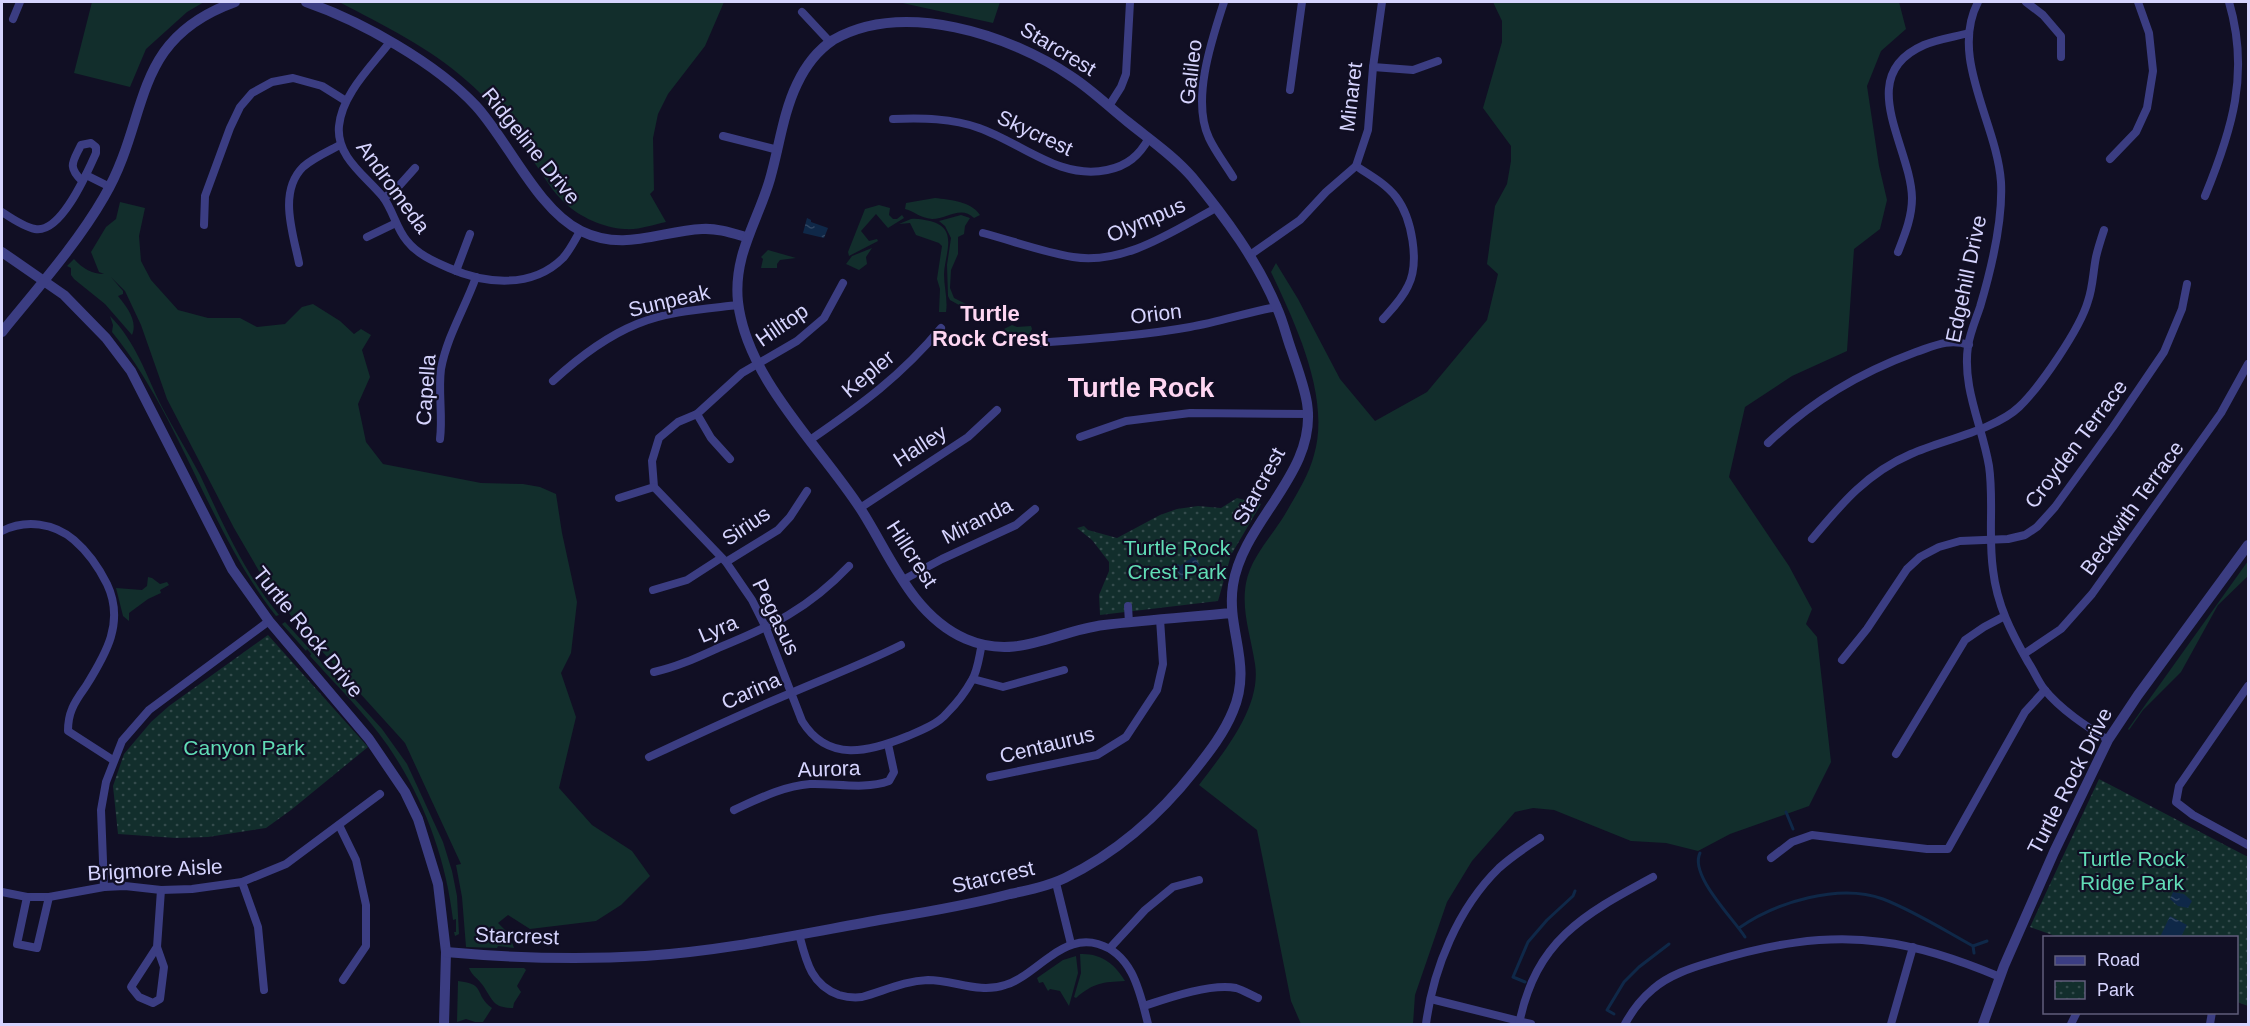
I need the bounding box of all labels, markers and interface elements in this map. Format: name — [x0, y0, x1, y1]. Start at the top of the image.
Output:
street label: Starcrest — [1016, 17, 1100, 80]
street label: Galileo — [1175, 38, 1206, 106]
street label: Minaret — [1335, 61, 1366, 133]
street label: Ridgeline Drive — [478, 83, 585, 208]
street label: Skycrest — [994, 105, 1077, 160]
street label: Andromeda — [352, 136, 435, 238]
street label: Olympus — [1103, 193, 1188, 246]
street label: Edgehill Drive — [1941, 213, 1990, 345]
street label: Sunpeak — [626, 280, 712, 321]
street label: Hilltop — [751, 298, 812, 351]
street label: Orion — [1129, 299, 1183, 328]
district label: Turtle Rock Crest — [932, 301, 1049, 351]
street label: Kepler — [837, 345, 898, 402]
street label: Capella — [412, 353, 439, 426]
district label: Turtle Rock — [1068, 373, 1215, 403]
street label: Croyden Terrace — [2020, 375, 2131, 512]
street label: Halley — [889, 420, 951, 471]
street label: Beckwith Terrace — [2075, 436, 2188, 579]
street label: Starcrest — [1228, 443, 1289, 528]
street label: Miranda — [938, 493, 1016, 548]
street label: Sirius — [718, 501, 774, 550]
street label: Hillcrest — [882, 516, 942, 591]
park label: Turtle Rock Crest Park — [1124, 536, 1231, 583]
street label: Turtle Rock Drive — [249, 562, 368, 702]
street label: Pegasus — [748, 575, 805, 659]
street label: Lyra — [695, 610, 741, 647]
street label: Carina — [718, 667, 784, 714]
street label: Turtle Rock Drive — [2023, 704, 2116, 858]
street label: Centaurus — [997, 722, 1097, 767]
park label: Canyon Park — [183, 736, 305, 759]
street label: Aurora — [797, 756, 861, 781]
park label: Turtle Rock Ridge Park — [2079, 847, 2186, 894]
street label: Brigmore Aisle — [87, 854, 223, 885]
street label: Starcrest — [949, 856, 1037, 897]
street label: Starcrest — [475, 923, 560, 948]
legend — [2043, 936, 2238, 1014]
text: Road — [2097, 950, 2140, 970]
text: Park — [2097, 980, 2135, 1000]

